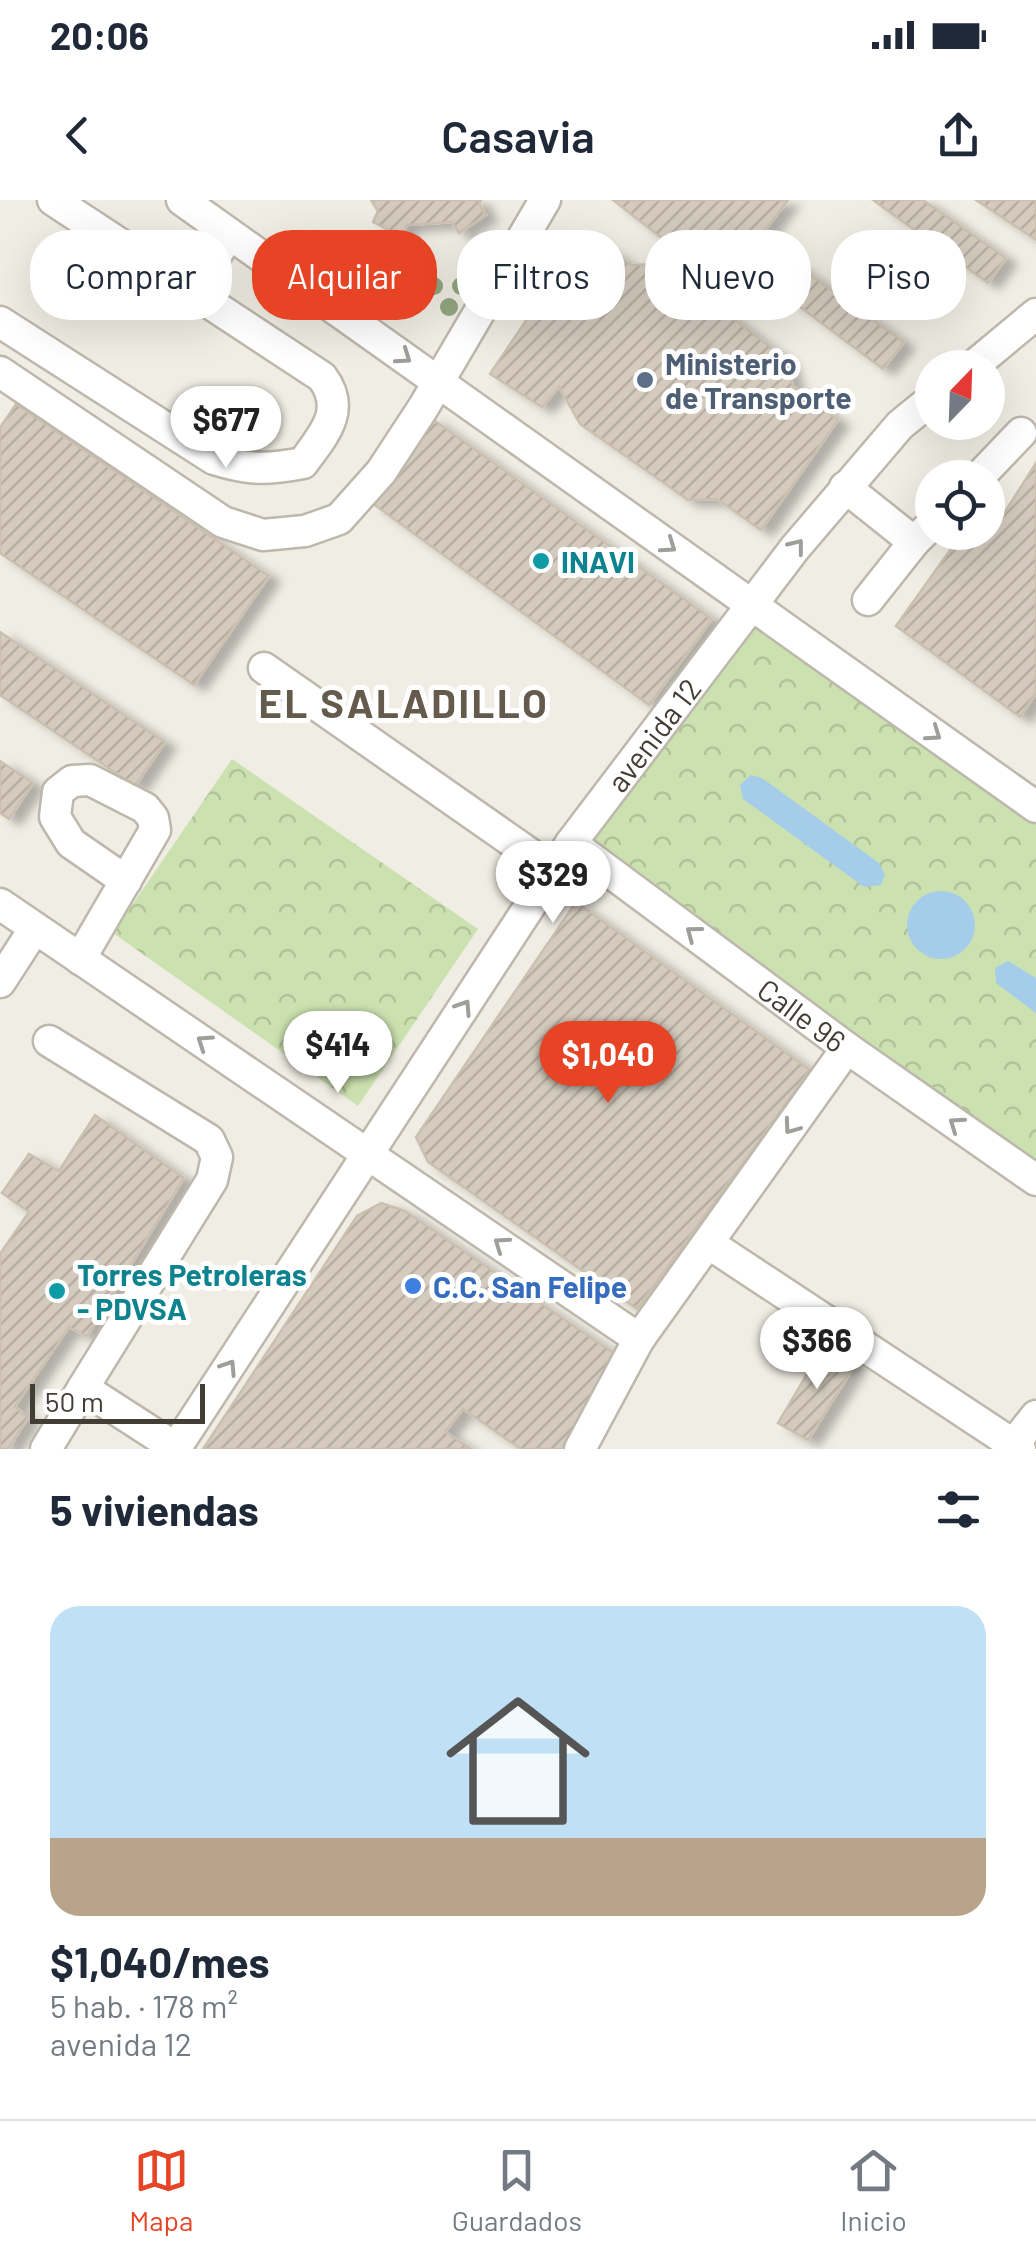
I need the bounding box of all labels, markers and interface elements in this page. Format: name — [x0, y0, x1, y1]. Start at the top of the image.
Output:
text: 20:06 — [50, 12, 149, 58]
icon: back — [50, 108, 105, 163]
text: Casavia — [441, 108, 595, 162]
icon: share — [931, 108, 986, 163]
chip: Comprar — [30, 230, 232, 320]
chip: Alquilar — [252, 230, 437, 320]
chip: Filtros — [457, 230, 625, 320]
chip: Nuevo — [645, 230, 811, 320]
chip: Piso — [831, 230, 966, 320]
one-way arrow — [393, 345, 411, 363]
place label: Ministerio de Transporte — [665, 345, 852, 415]
north arrow — [915, 350, 1005, 440]
map controls — [915, 350, 1005, 550]
marker: Ministerio de Transporte — [634, 369, 656, 391]
pin: $677 — [167, 386, 285, 471]
text: $677 — [192, 399, 260, 437]
button: locate — [915, 460, 1005, 550]
one-way arrow — [658, 534, 676, 551]
one-way arrow — [786, 539, 803, 557]
place label: INAVI — [561, 543, 635, 579]
marker: INAVI — [530, 550, 552, 572]
street label: avenida 12 — [599, 671, 708, 798]
district label: EL SALADILLO — [259, 678, 549, 726]
one-way arrow — [923, 722, 941, 740]
pin: $329 — [494, 841, 612, 926]
text: $329 — [518, 854, 588, 892]
one-way arrow — [686, 928, 704, 945]
street label: Calle 96 — [751, 970, 853, 1059]
one-way arrow — [452, 1000, 470, 1019]
pin: $414 — [279, 1011, 397, 1096]
pin: $1,040 — [527, 1021, 689, 1106]
text: $414 — [305, 1024, 371, 1062]
text: $1,040 — [561, 1034, 655, 1072]
one-way arrow — [196, 1036, 215, 1054]
one-way arrow — [785, 1116, 803, 1134]
one-way arrow — [949, 1118, 968, 1136]
one-way arrow — [494, 1238, 513, 1256]
place label: Torres Petroleras - PDVSA — [77, 1256, 307, 1326]
place label: C.C. San Felipe — [433, 1268, 627, 1304]
marker: C.C. San Felipe — [402, 1275, 424, 1297]
marker: Torres Petroleras - PDVSA — [46, 1280, 68, 1302]
pin: $366 — [758, 1307, 876, 1392]
text: $366 — [782, 1320, 852, 1358]
one-way arrow — [216, 1360, 235, 1378]
scale bar — [30, 1379, 205, 1424]
text: 50 m — [45, 1384, 104, 1418]
icon: filters — [931, 1482, 986, 1537]
text: 5 viviendas — [50, 1484, 259, 1534]
icon: home — [428, 1671, 608, 1851]
text: $1,040/mes — [50, 1936, 270, 1986]
text: 5 hab. · 178 m² — [50, 1986, 238, 2024]
text: avenida 12 — [50, 2024, 192, 2062]
tab: Mapa — [129, 2143, 193, 2237]
tab: Guardados — [452, 2143, 582, 2237]
tab: Inicio — [840, 2143, 907, 2237]

